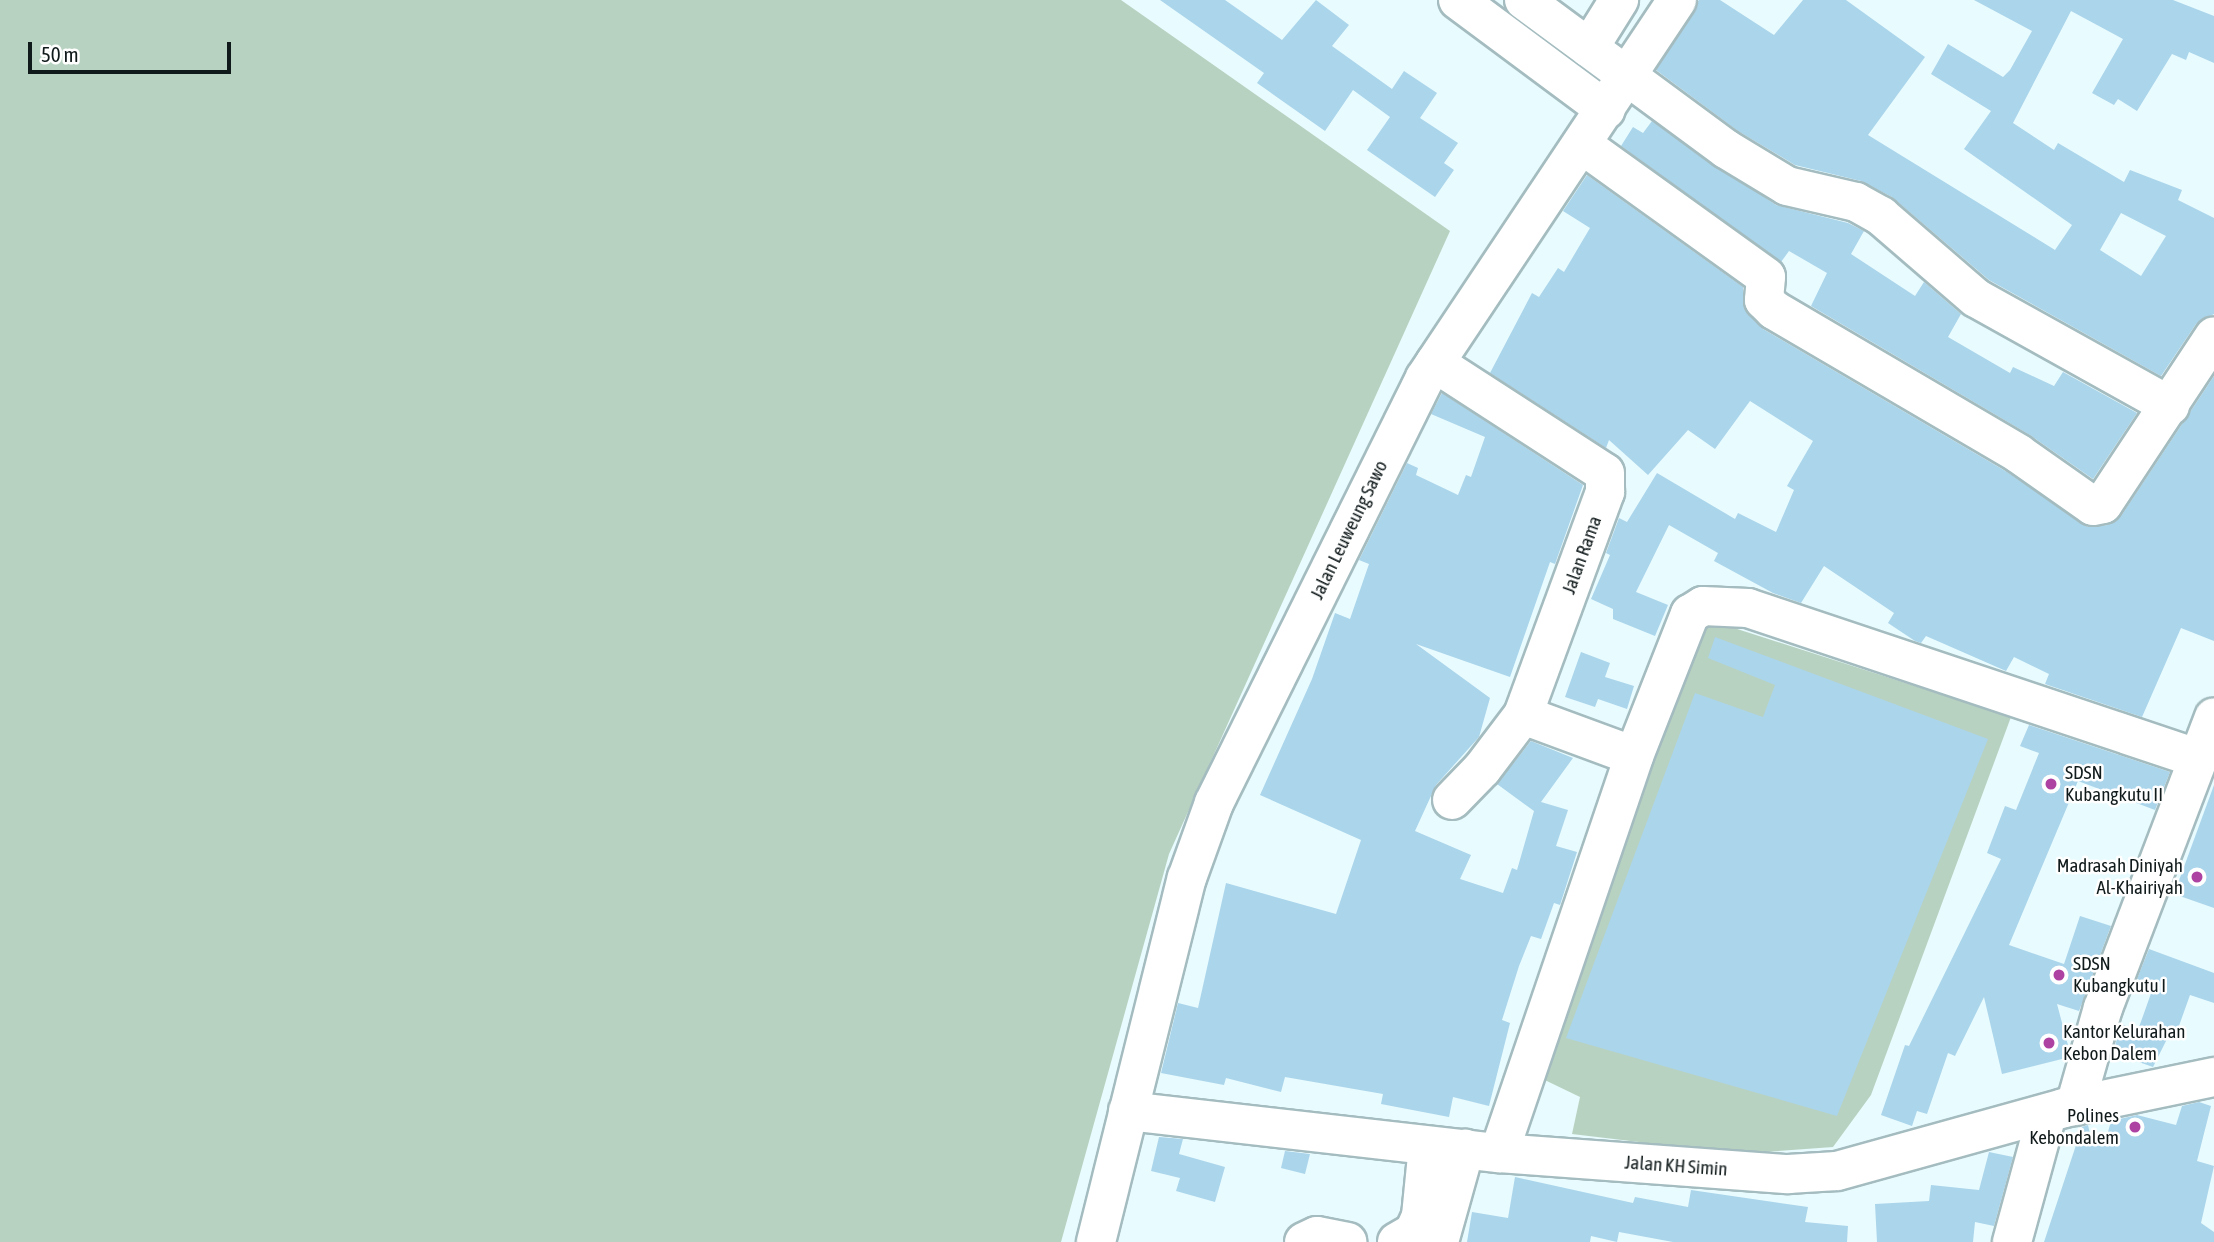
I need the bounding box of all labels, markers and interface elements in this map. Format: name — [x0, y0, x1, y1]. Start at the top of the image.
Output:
scale bar — [32, 28, 234, 72]
text: 50 m — [41, 42, 79, 66]
street label: Jalan Leuweung Sawo — [1306, 457, 1392, 603]
street label: Jalan Rama — [1557, 513, 1607, 597]
place label: SDSN Kubangkutu II — [2065, 762, 2163, 806]
marker: SDSN Kubangkutu II — [2043, 776, 2059, 792]
place label: Madrasah Diniyah Al-Khairiyah — [2057, 855, 2183, 899]
marker: Madrasah Diniyah Al-Khairiyah — [2189, 869, 2205, 885]
place label: SDSN Kubangkutu I — [2073, 953, 2166, 997]
marker: SDSN Kubangkutu I — [2051, 967, 2067, 983]
place label: Kantor Kelurahan Kebon Dalem — [2063, 1021, 2185, 1065]
marker: Kantor Kelurahan Kebon Dalem — [2041, 1035, 2057, 1051]
place label: Polines Kebondalem — [2029, 1105, 2119, 1149]
marker: Polines Kebondalem — [2125, 1117, 2145, 1137]
street label: Jalan KH Simin — [1624, 1151, 1728, 1181]

